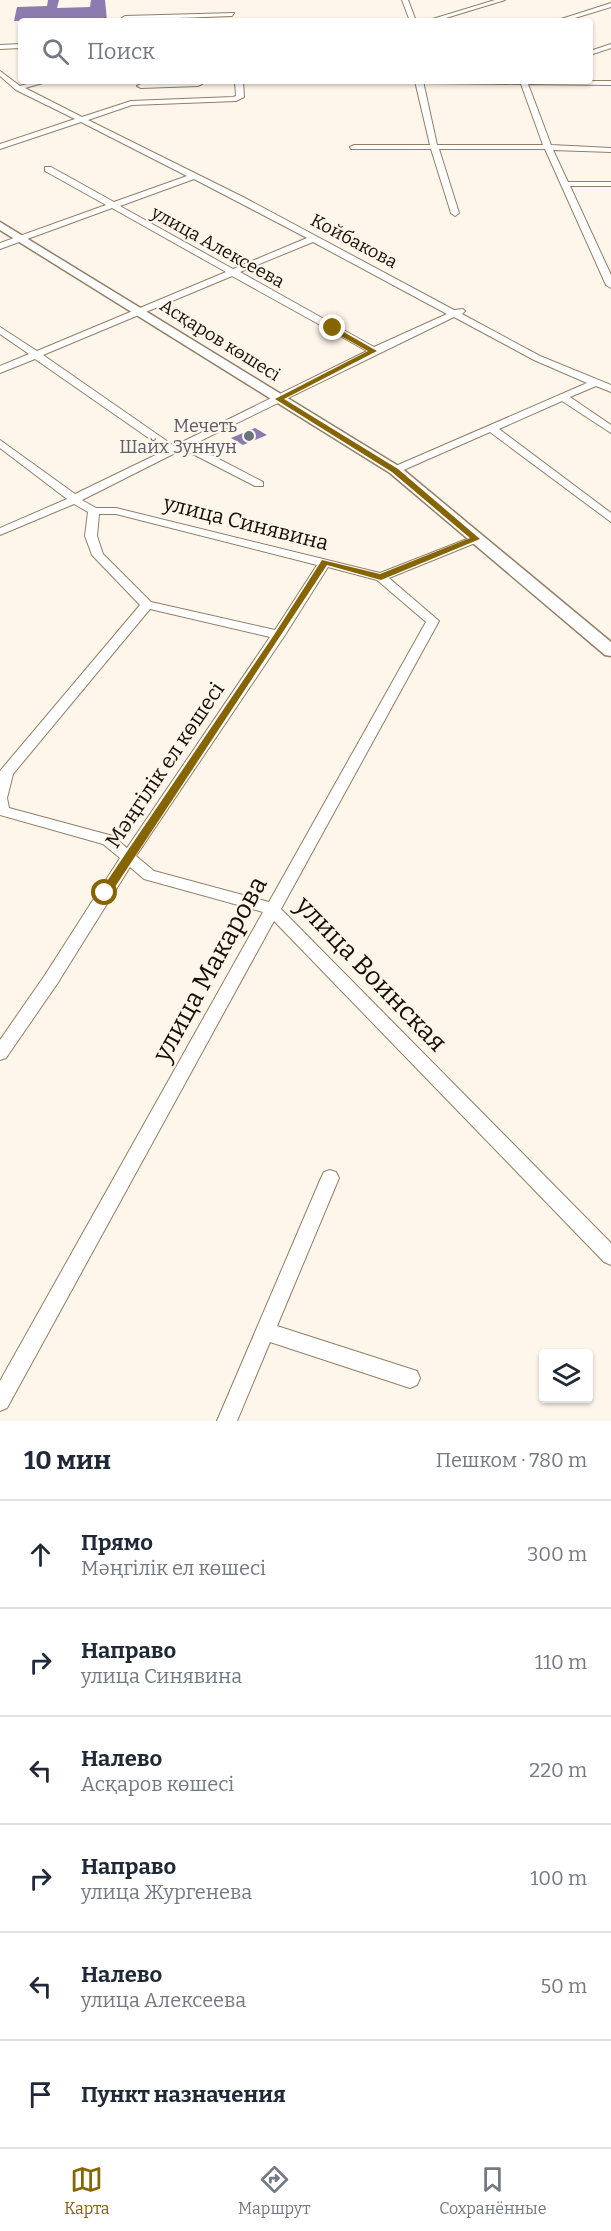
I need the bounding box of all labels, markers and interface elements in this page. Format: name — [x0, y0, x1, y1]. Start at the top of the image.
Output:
search box — [18, 18, 593, 84]
icon: search — [39, 35, 72, 68]
text: Поиск — [87, 38, 155, 65]
street label: улица Алексеева — [147, 201, 289, 293]
street label: Койбакова — [307, 209, 401, 273]
street label: Асқаров көшесі — [156, 294, 284, 386]
route end — [319, 314, 345, 340]
place label: Мечеть Шайх Зуннун — [119, 415, 237, 458]
marker: Мечеть Шайх Зуннун — [242, 429, 256, 443]
street label: улица Синявина — [160, 490, 332, 556]
street label: Мәңгілік ел көшесі — [100, 677, 230, 853]
street label: улица Макарова — [146, 871, 274, 1068]
route start — [91, 879, 117, 905]
street label: улица Воинская — [288, 889, 453, 1058]
map controls — [539, 1349, 593, 1403]
button: layers — [539, 1349, 593, 1403]
text: 10 мин — [24, 1445, 111, 1476]
text: Пешком · 780 m — [436, 1448, 587, 1472]
text: Прямо — [81, 1529, 153, 1556]
icon: ahead — [24, 1538, 57, 1571]
text: 300 m — [527, 1542, 587, 1566]
text: Мәңгілік ел көшесі — [81, 1556, 266, 1580]
text: Направо — [81, 1637, 176, 1664]
icon: right — [24, 1646, 57, 1679]
text: 110 m — [535, 1650, 587, 1674]
text: улица Синявина — [81, 1664, 242, 1688]
text: Налево — [81, 1745, 162, 1772]
icon: left — [24, 1754, 57, 1787]
text: 220 m — [529, 1758, 587, 1782]
text: Асқаров көшесі — [81, 1772, 234, 1796]
text: Направо — [81, 1853, 176, 1880]
icon: right — [24, 1862, 57, 1895]
text: 100 m — [530, 1866, 587, 1890]
text: улица Жургенева — [81, 1880, 252, 1904]
text: Налево — [81, 1961, 162, 1988]
icon: left — [24, 1970, 57, 2003]
text: 50 m — [540, 1974, 587, 1998]
text: улица Алексеева — [81, 1988, 246, 2012]
icon: arrive — [24, 2078, 57, 2111]
text: Пункт назначения — [81, 2081, 286, 2108]
tab: Карта — [64, 2163, 109, 2218]
tab: Маршрут — [238, 2163, 311, 2218]
tab: Сохранённые — [439, 2163, 547, 2218]

